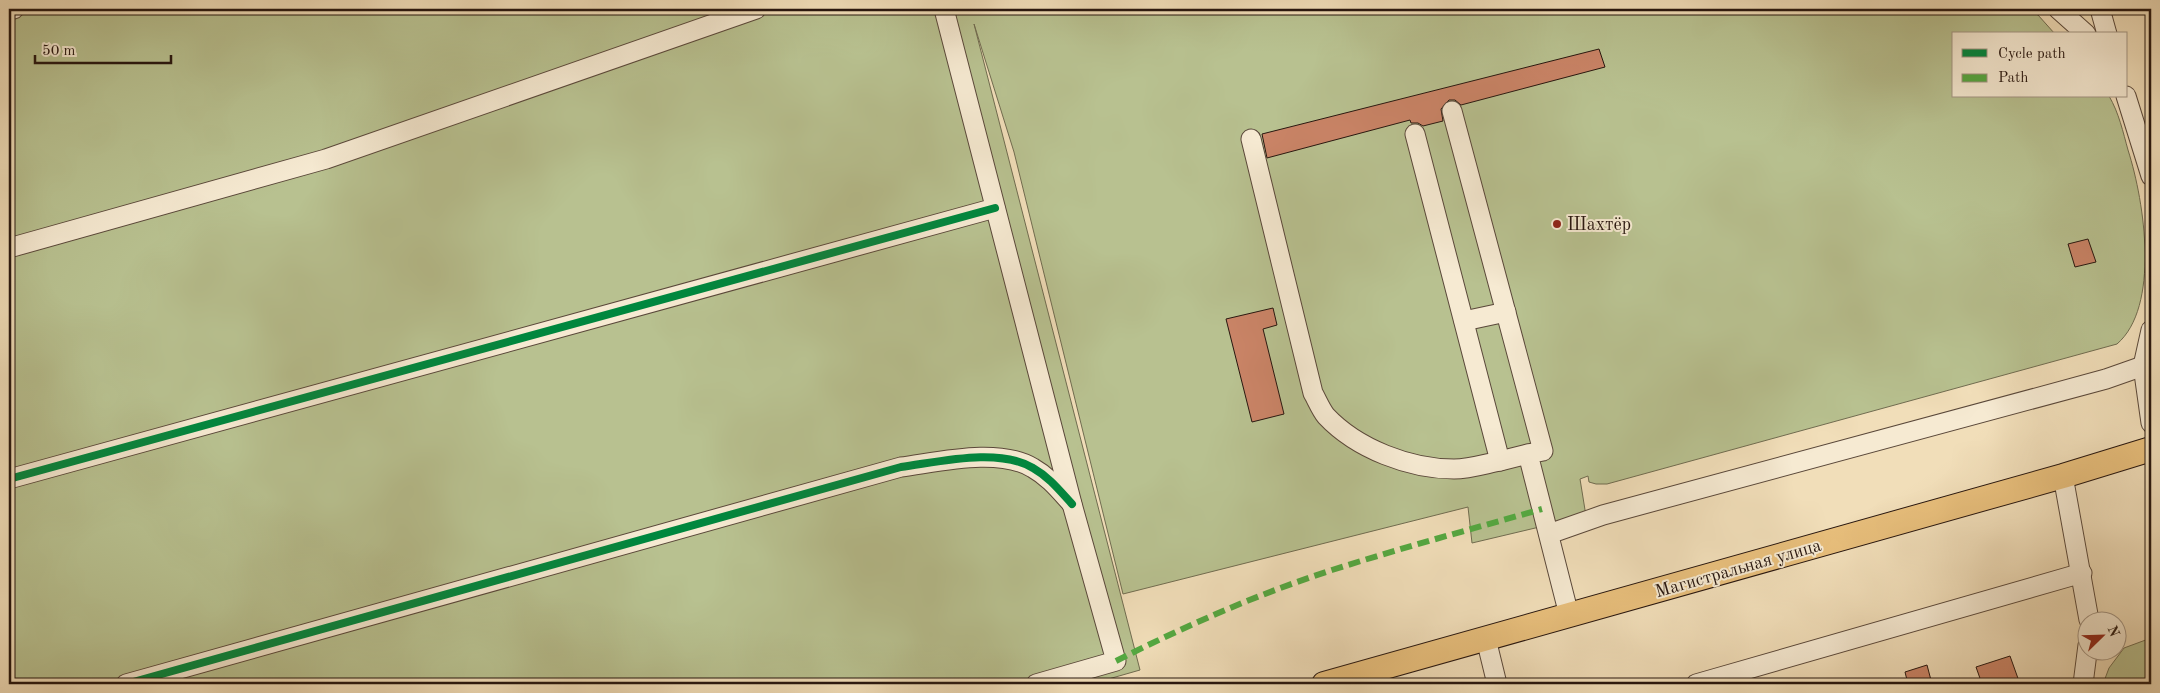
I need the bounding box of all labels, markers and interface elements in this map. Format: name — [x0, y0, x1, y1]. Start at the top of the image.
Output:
scale bar — [35, 32, 171, 64]
legend — [1952, 32, 2128, 98]
text: 50 m — [42, 44, 76, 59]
text: Cycle path — [1998, 47, 2066, 62]
text: Path — [1998, 71, 2028, 86]
place label: Шахтёр — [1567, 216, 1631, 234]
marker: Шахтёр — [1551, 218, 1563, 230]
street label: Магистральная улица — [1653, 537, 1823, 601]
north arrow — [2078, 610, 2128, 660]
text: N — [2105, 624, 2122, 639]

